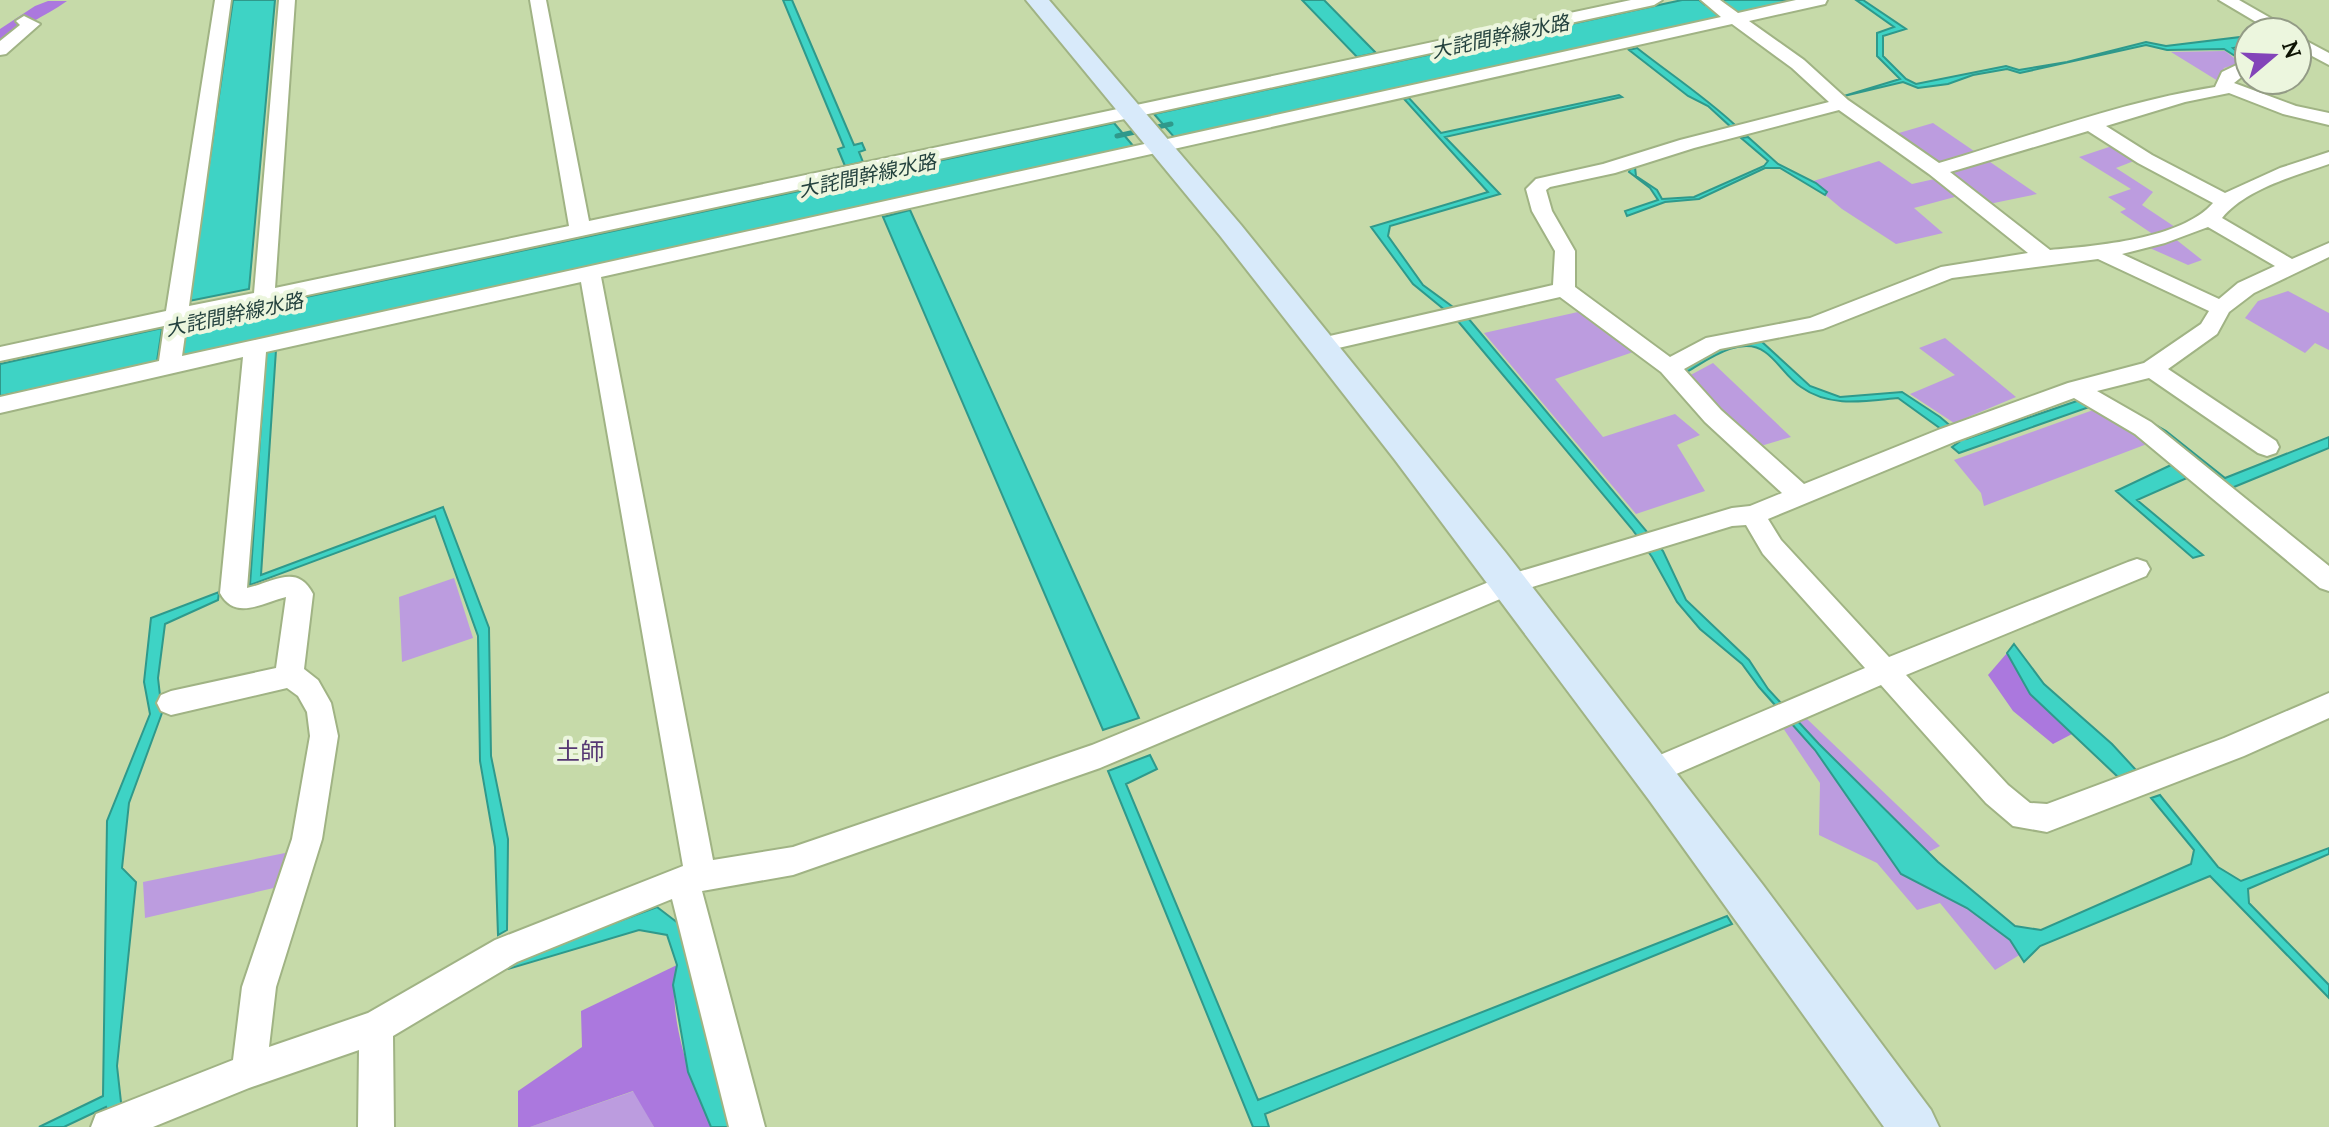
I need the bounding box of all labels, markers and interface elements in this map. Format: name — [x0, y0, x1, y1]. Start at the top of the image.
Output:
water label: 大詫間幹線水路 — [1429, 9, 1573, 63]
north arrow — [2233, 16, 2313, 96]
text: N — [2276, 37, 2308, 62]
water label: 大詫間幹線水路 — [796, 148, 940, 202]
water label: 大詫間幹線水路 — [163, 287, 307, 341]
district label: 土師 — [556, 736, 604, 767]

